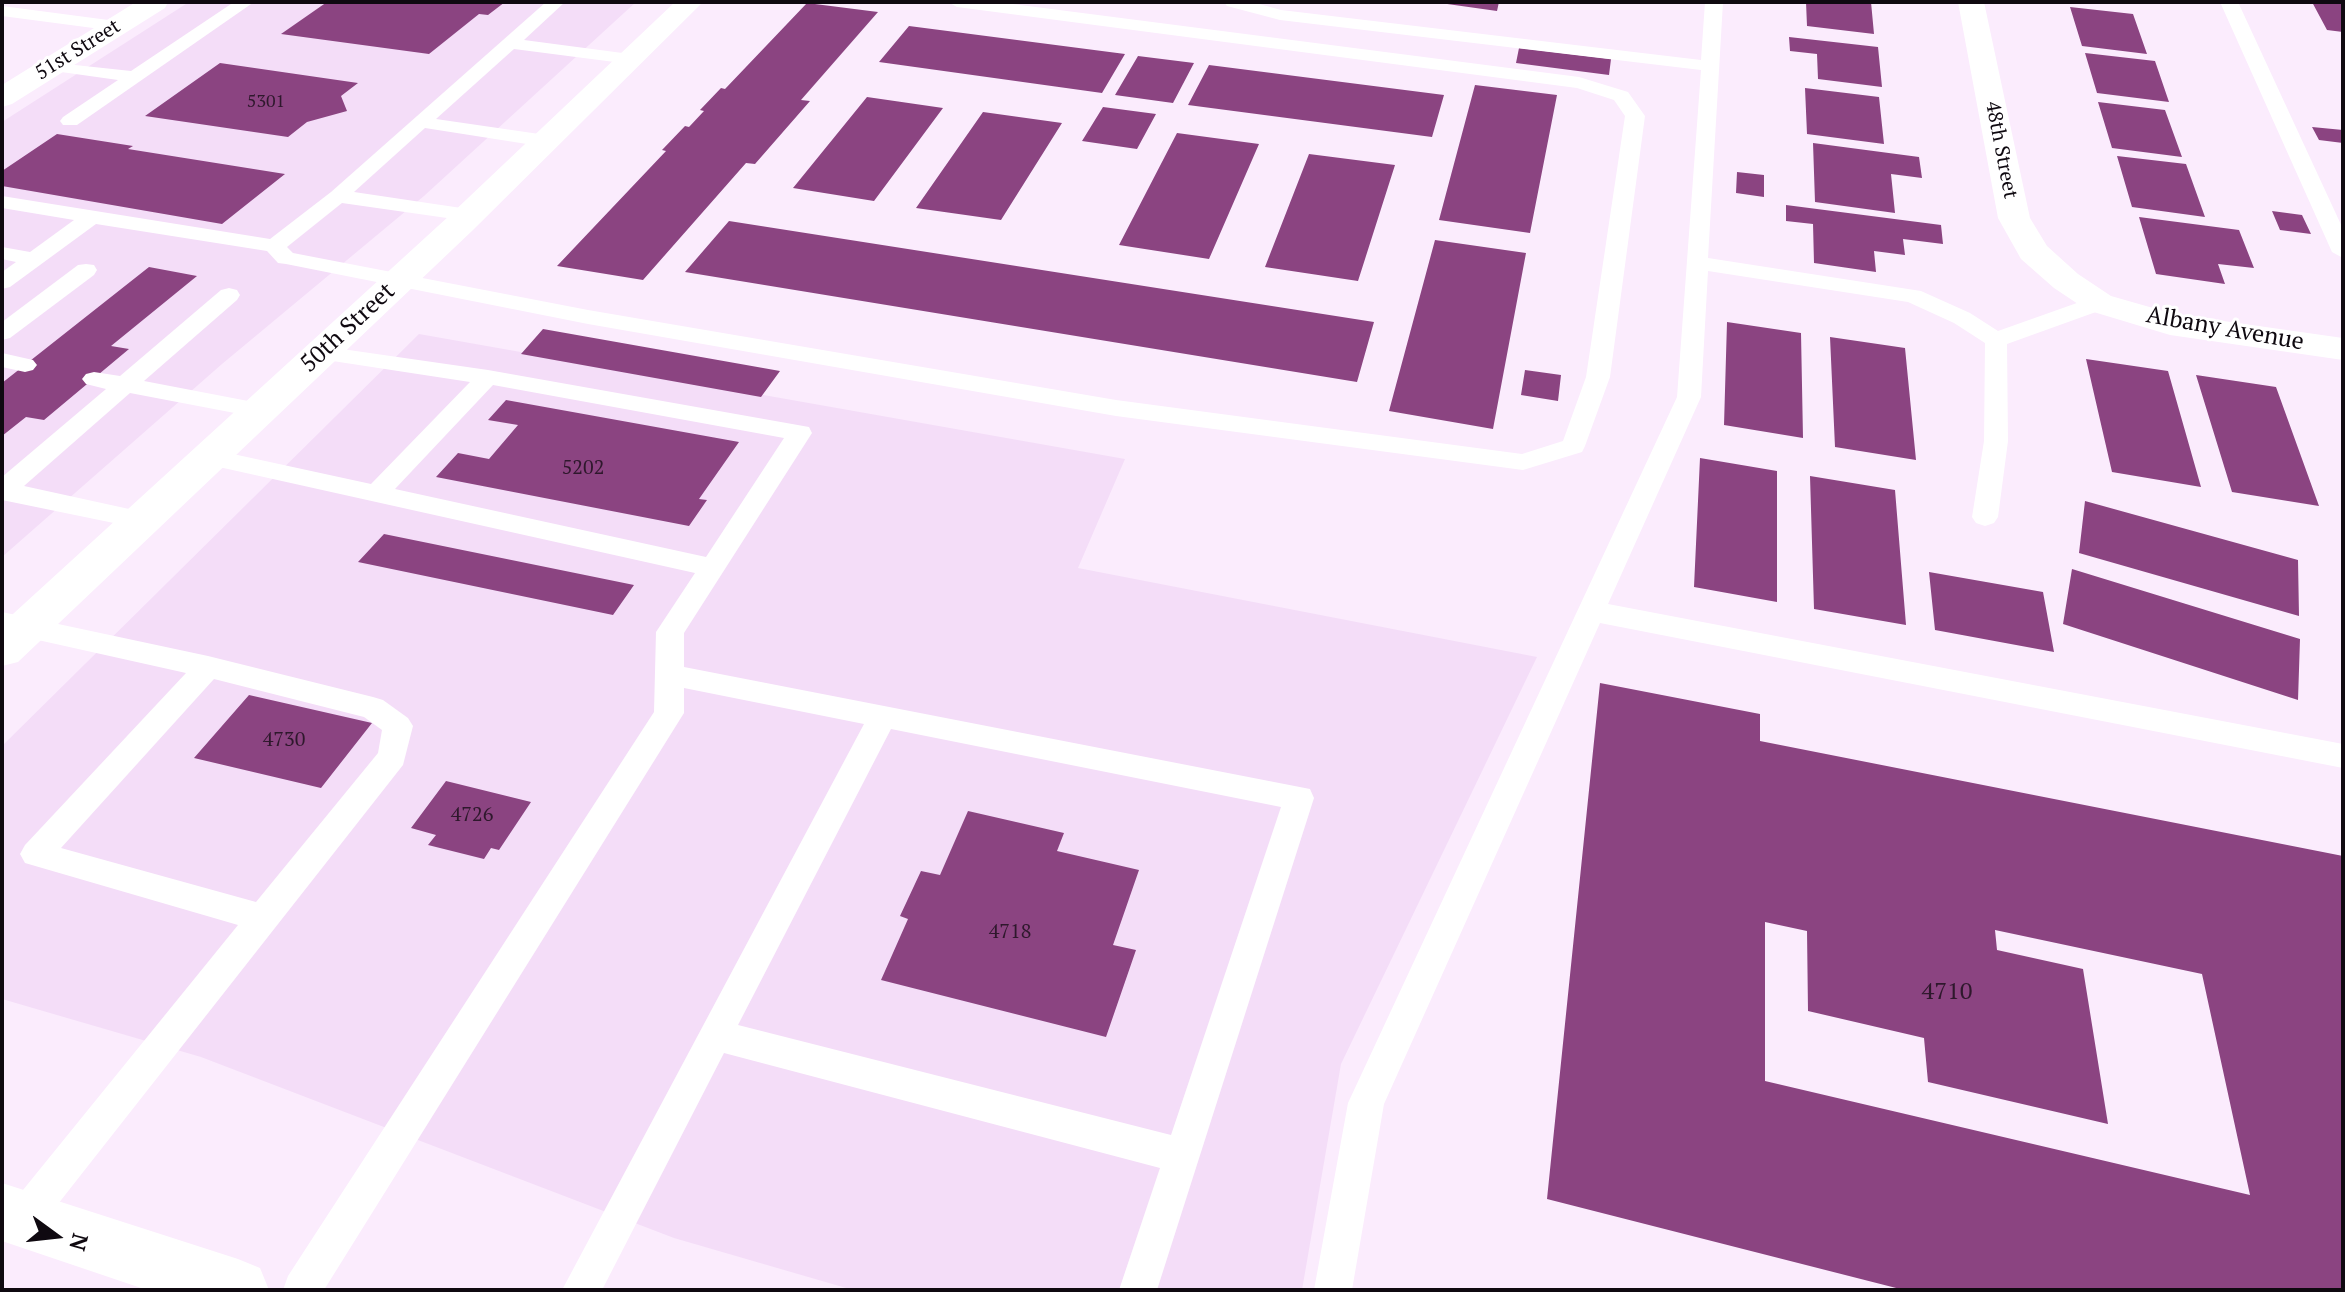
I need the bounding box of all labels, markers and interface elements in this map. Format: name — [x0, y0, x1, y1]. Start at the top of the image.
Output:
street label: 51st Street — [31, 14, 125, 86]
house number: 5301 — [247, 91, 285, 113]
street label: 48th Street — [1980, 99, 2022, 201]
street label: 50th Street — [295, 277, 401, 379]
street label: Albany Avenue — [2144, 301, 2306, 357]
house number: 5202 — [562, 456, 604, 480]
house number: 4730 — [263, 728, 305, 752]
house number: 4726 — [451, 803, 493, 827]
house number: 4718 — [989, 920, 1031, 944]
house number: 4710 — [1921, 978, 1973, 1006]
north arrow — [16, 1196, 96, 1276]
text: N — [63, 1231, 96, 1254]

